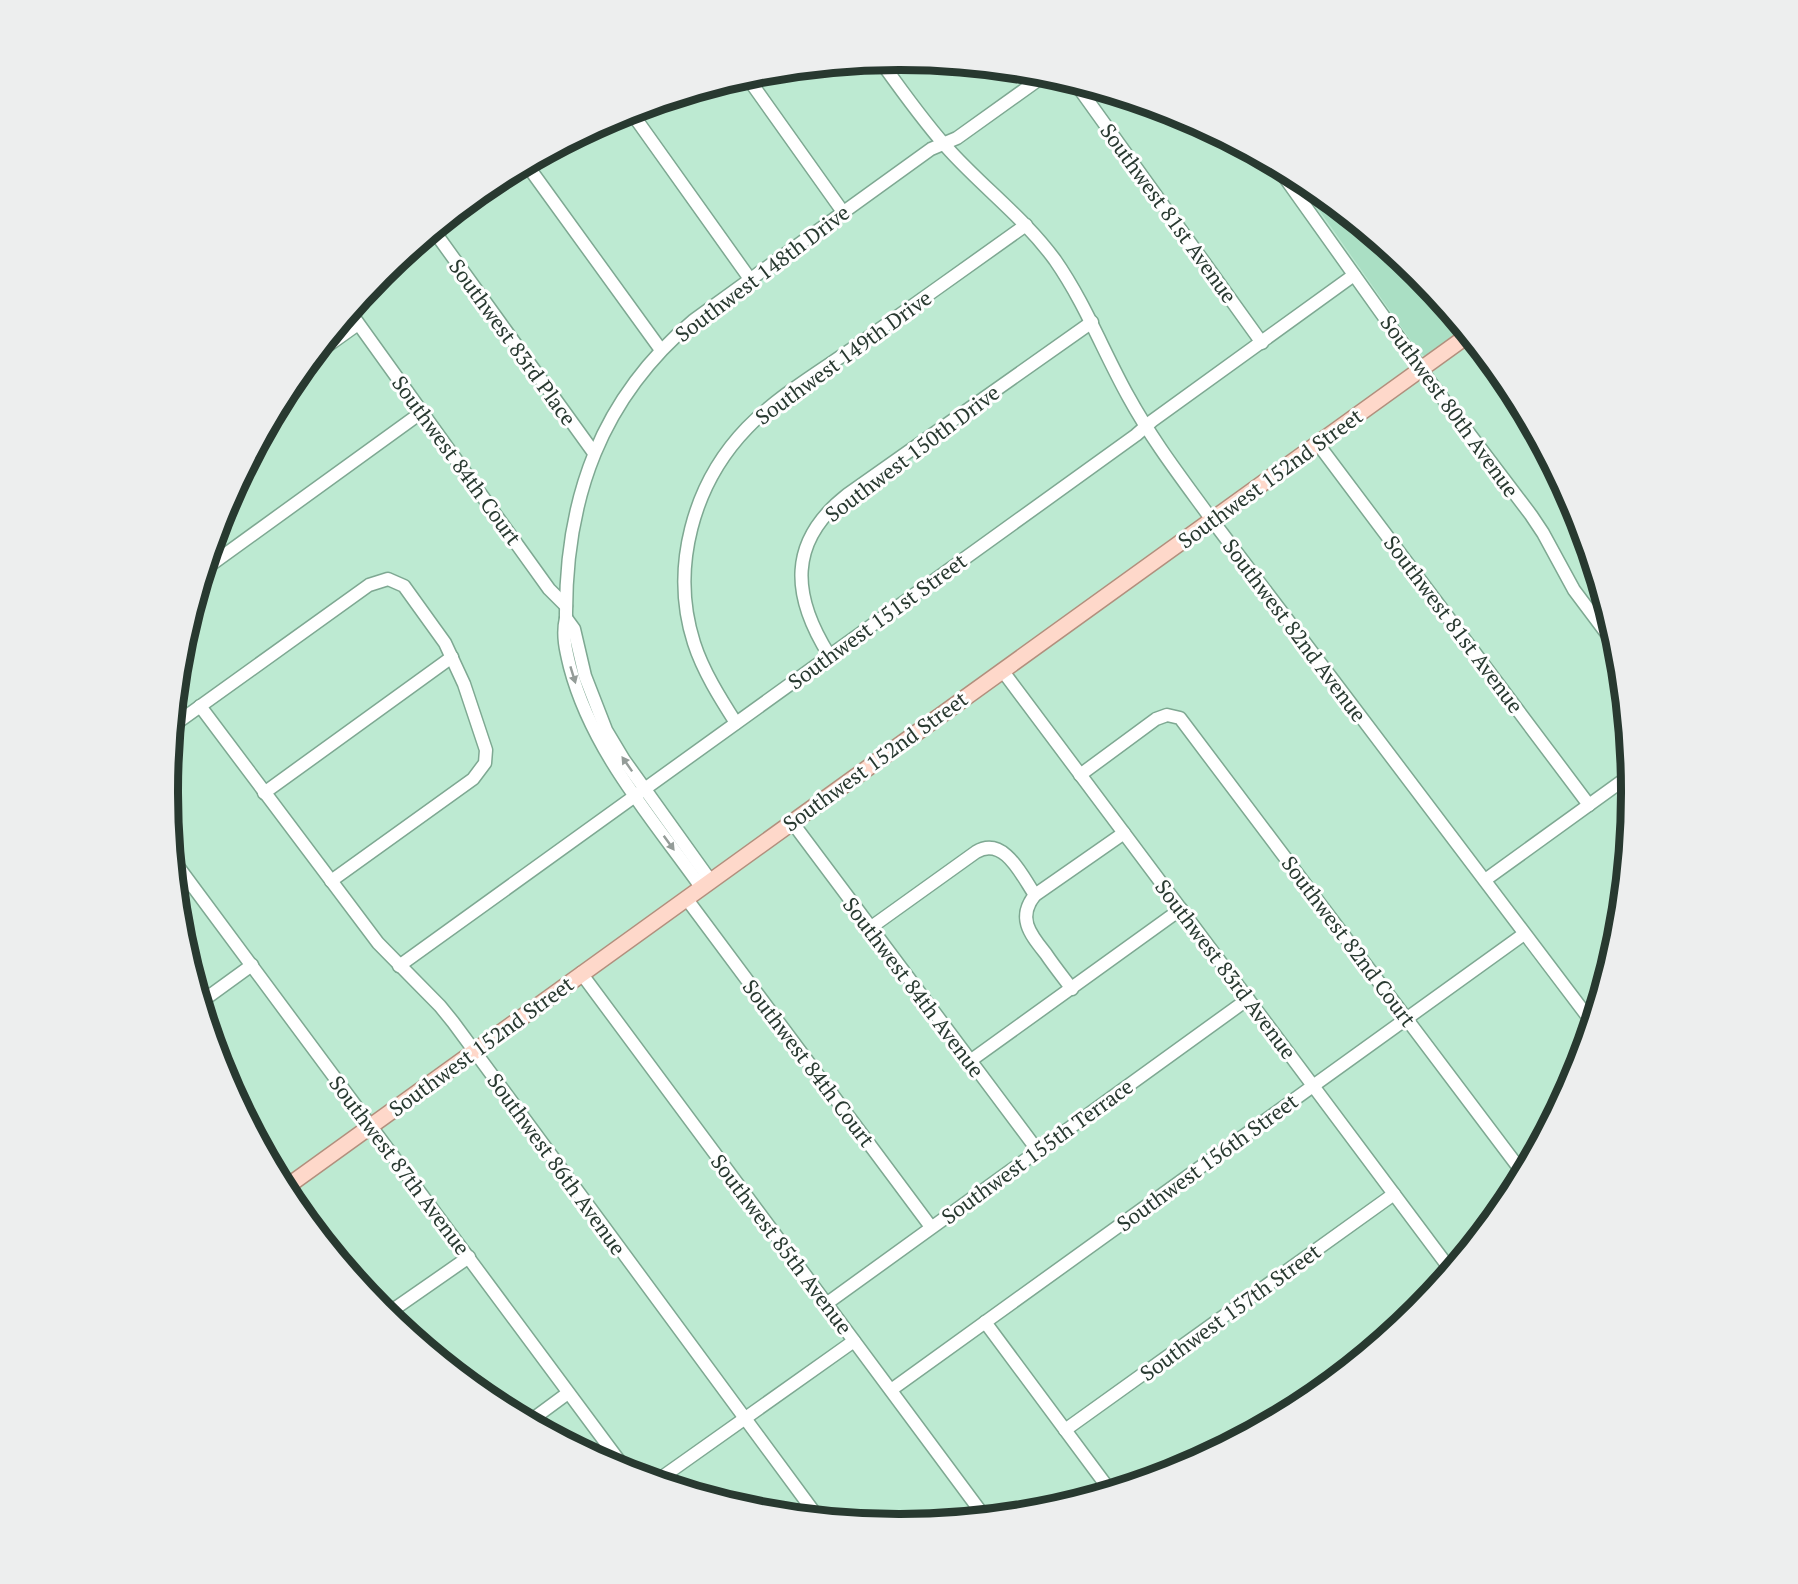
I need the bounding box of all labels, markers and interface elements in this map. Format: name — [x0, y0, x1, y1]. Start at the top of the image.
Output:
street label: Southwest 81st Avenue — [1094, 118, 1244, 308]
street label: Southwest 148th Drive — [669, 198, 855, 348]
street label: Southwest 83rd Place — [443, 253, 583, 431]
street label: Southwest 149th Drive — [749, 284, 937, 430]
street label: Southwest 80th Avenue — [1374, 309, 1526, 503]
street label: Southwest 84th Court — [386, 370, 528, 550]
street label: Southwest 150th Drive — [819, 378, 1005, 528]
street label: Southwest 152nd Street — [1172, 401, 1368, 554]
street label: Southwest 81st Avenue — [1378, 530, 1530, 718]
street label: Southwest 82nd Avenue — [1217, 533, 1373, 727]
street label: Southwest 151st Street — [782, 547, 972, 695]
one-way arrow — [569, 666, 578, 684]
street label: Southwest 152nd Street — [777, 684, 973, 837]
one-way arrow — [621, 757, 633, 773]
one-way arrow — [663, 835, 675, 851]
street label: Southwest 82nd Court — [1276, 850, 1423, 1032]
street label: Southwest 83rd Avenue — [1149, 873, 1303, 1065]
street label: Southwest 84th Avenue — [837, 891, 991, 1083]
street label: Southwest 152nd Street — [383, 969, 579, 1122]
street label: Southwest 84th Court — [737, 974, 881, 1153]
street label: Southwest 86th Avenue — [481, 1067, 633, 1261]
street label: Southwest 87th Avenue — [323, 1070, 477, 1260]
street label: Southwest 155th Terrace — [936, 1072, 1138, 1230]
street label: Southwest 156th Street — [1111, 1087, 1303, 1237]
street label: Southwest 85th Avenue — [705, 1148, 859, 1340]
street label: Southwest 157th Street — [1134, 1237, 1326, 1387]

